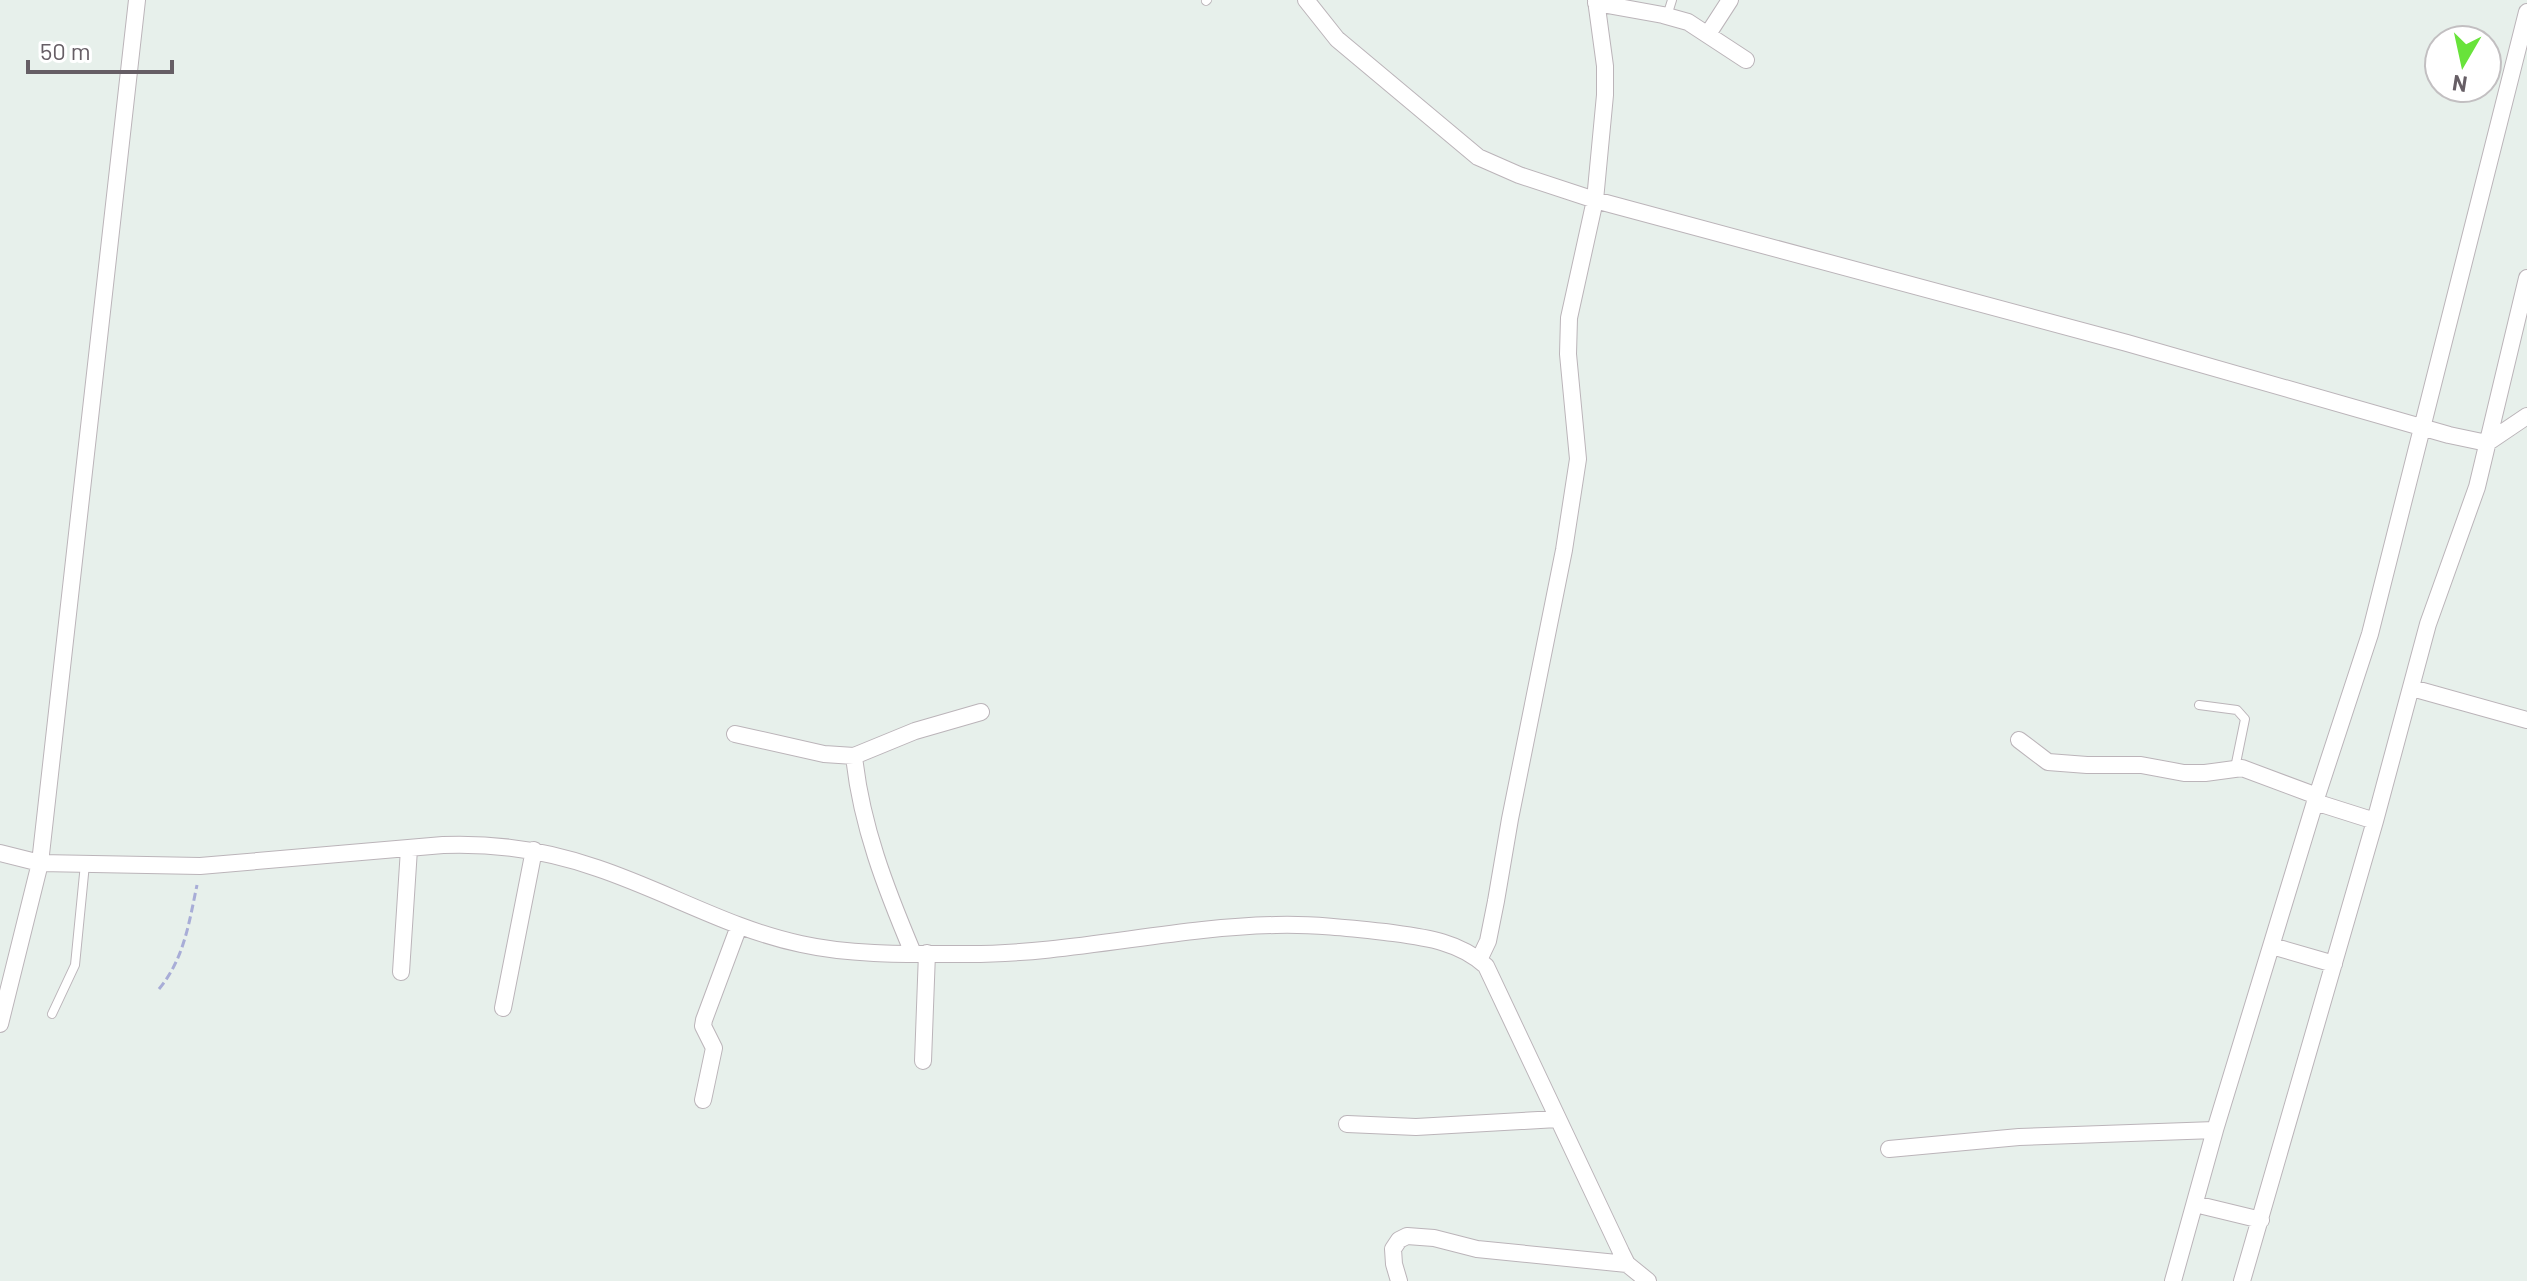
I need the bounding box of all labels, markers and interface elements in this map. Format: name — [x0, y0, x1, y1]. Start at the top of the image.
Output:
scale bar — [28, 24, 172, 74]
north arrow — [2423, 24, 2503, 104]
text: 50 m — [40, 36, 91, 65]
text: N — [2450, 71, 2469, 99]

